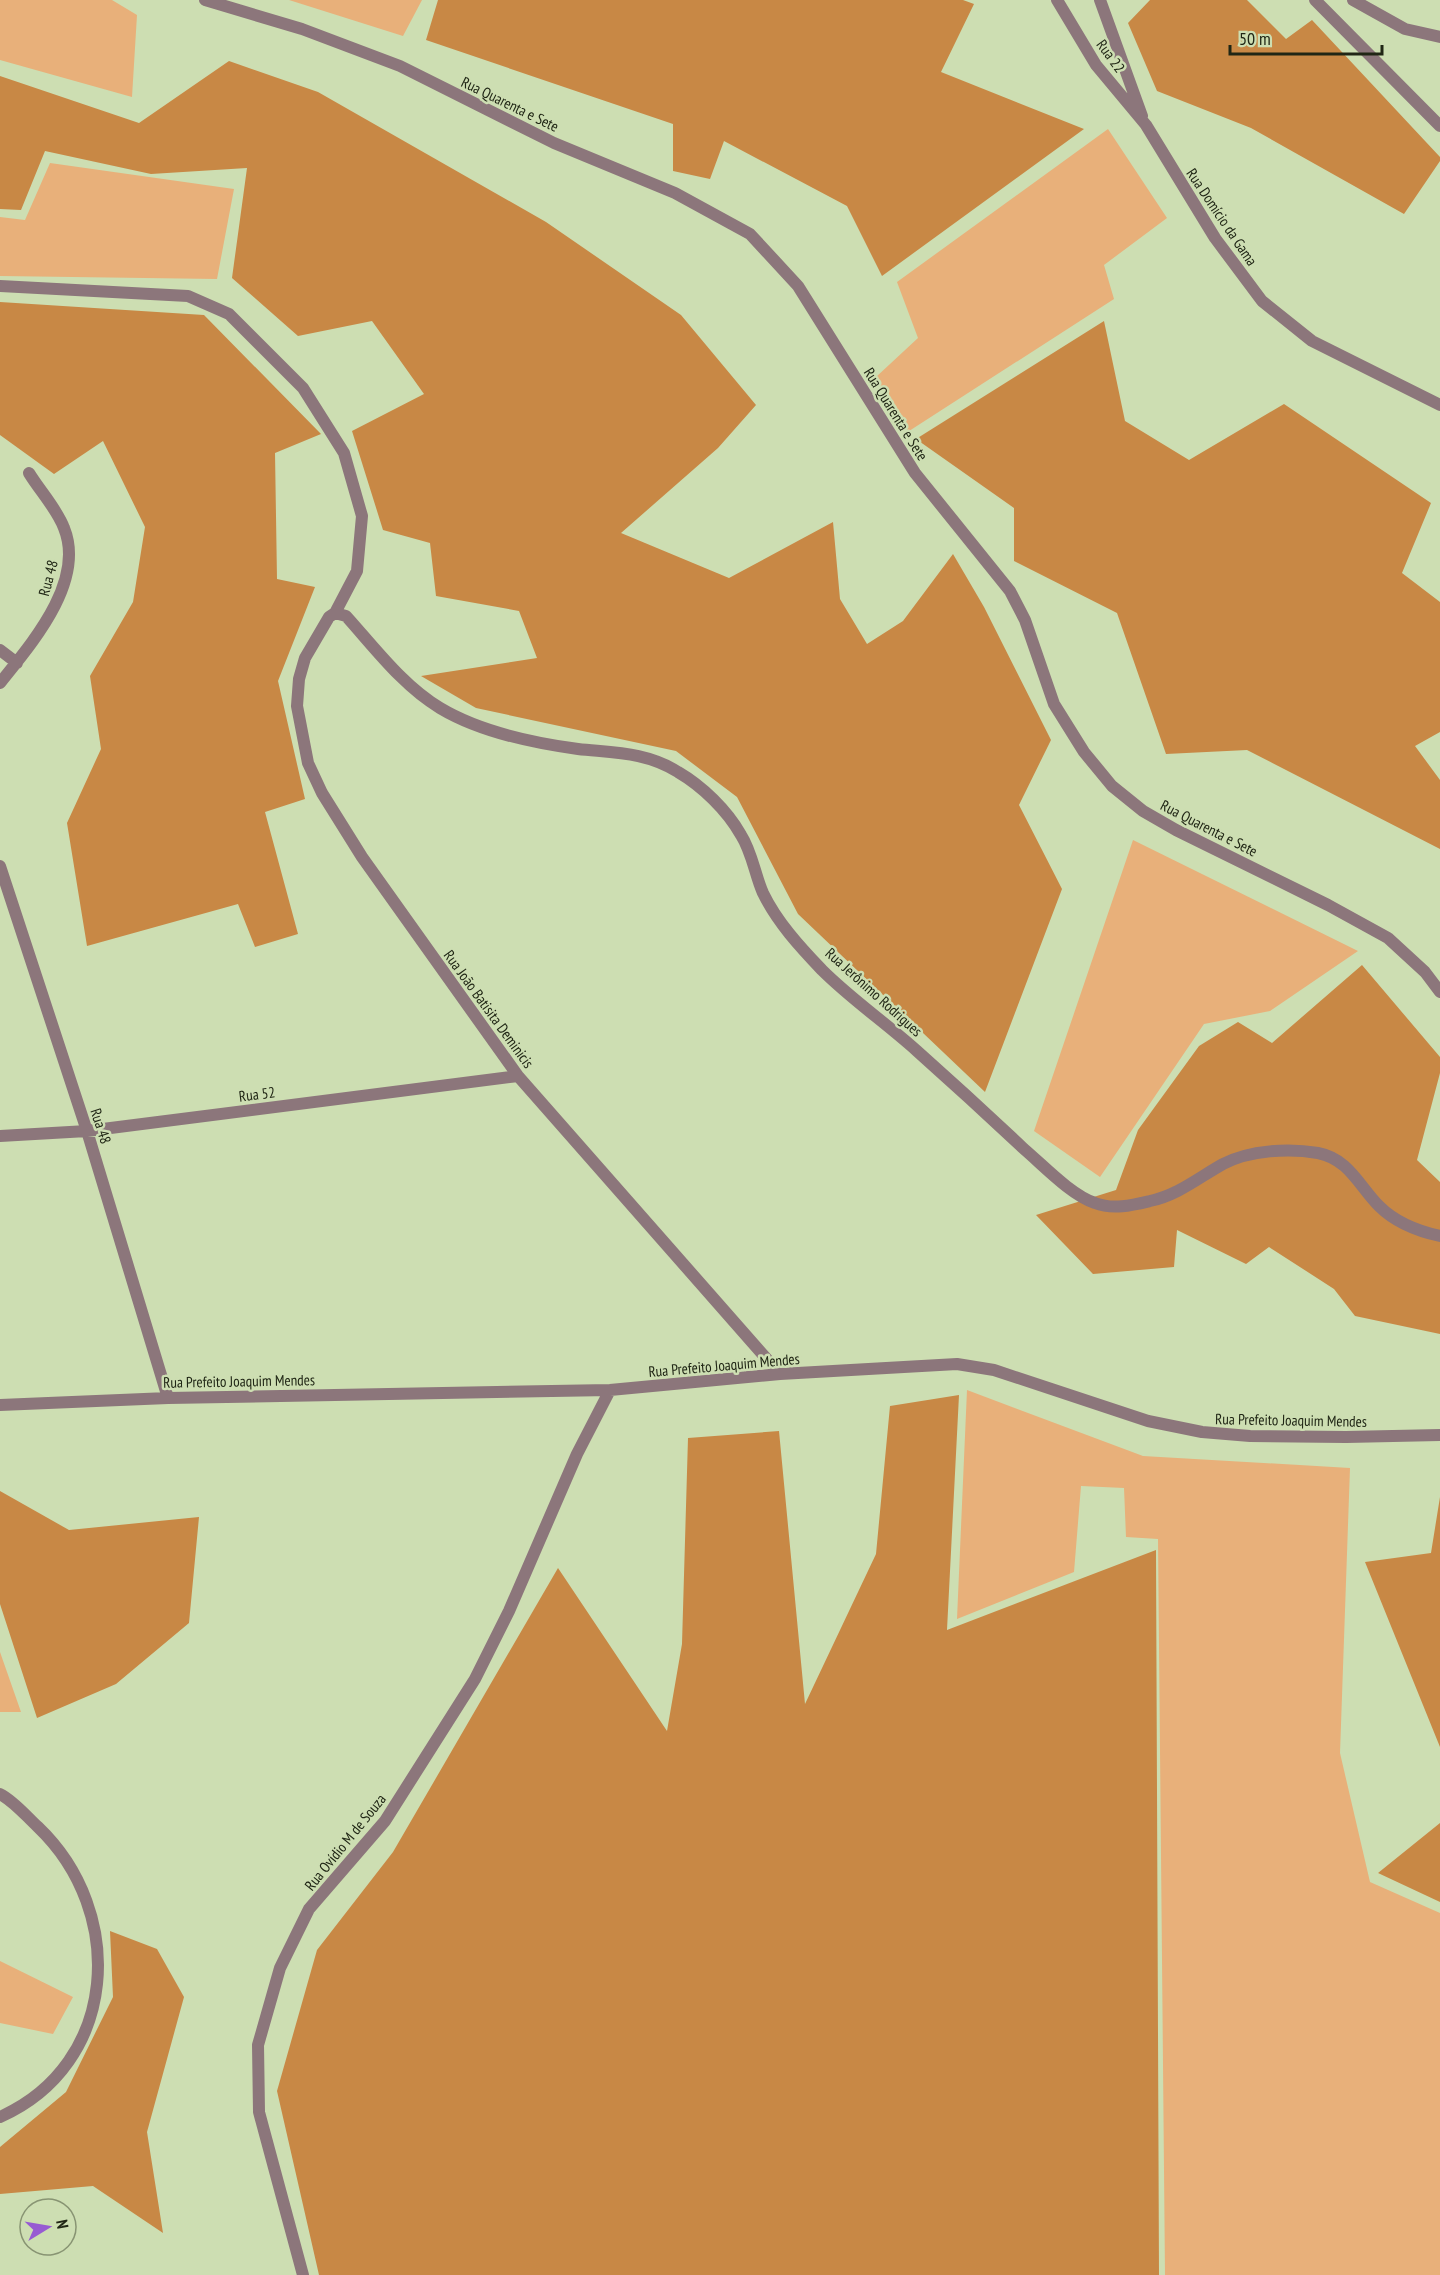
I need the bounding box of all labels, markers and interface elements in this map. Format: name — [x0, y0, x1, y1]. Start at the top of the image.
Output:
scale bar — [1230, 18, 1382, 56]
text: 50 m — [1239, 27, 1271, 50]
street label: Rua 22 — [1093, 36, 1129, 76]
street label: Rua Quarenta e Sete — [458, 72, 562, 136]
street label: Rua Domício da Gama — [1182, 165, 1262, 269]
street label: Rua Quarenta e Sete — [860, 364, 932, 464]
street label: Rua 48 — [34, 558, 62, 598]
street label: Rua Quarenta e Sete — [1157, 795, 1261, 861]
street label: Rua Jerônimo Rodrigues — [822, 944, 926, 1040]
street label: Rua João Batisita Deminicis — [440, 946, 538, 1072]
street label: Rua 52 — [238, 1082, 276, 1106]
street label: Rua 48 — [86, 1106, 116, 1146]
street label: Rua Prefeito Joaquim Mendes — [648, 1349, 800, 1381]
street label: Rua Prefeito Joaquim Mendes — [163, 1370, 315, 1392]
street label: Rua Prefeito Joaquim Mendes — [1215, 1409, 1367, 1431]
street label: Rua Ovídio M de Souza — [300, 1790, 390, 1894]
north arrow — [18, 2197, 78, 2257]
text: N — [52, 2218, 73, 2230]

